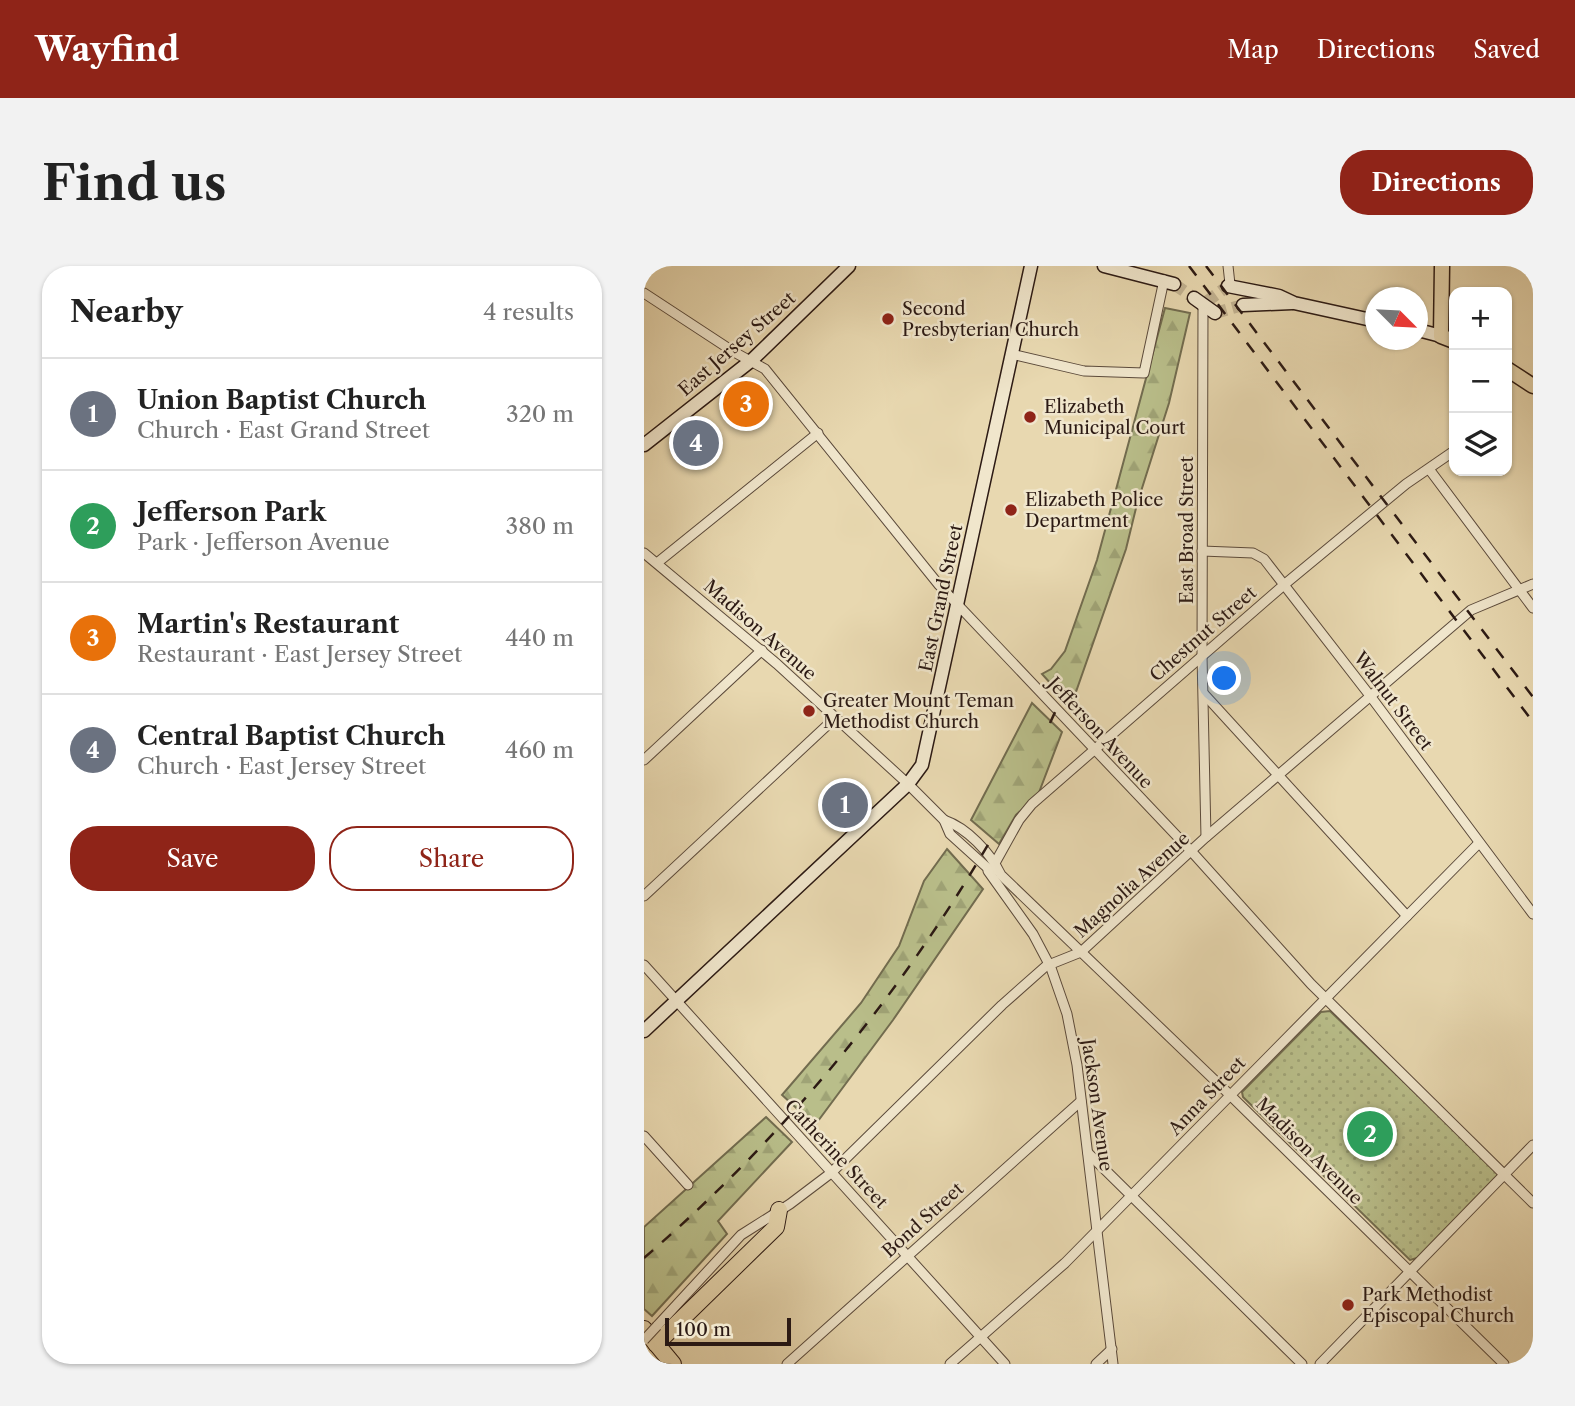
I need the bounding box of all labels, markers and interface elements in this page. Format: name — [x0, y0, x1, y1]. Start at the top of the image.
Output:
text: Wayfind — [35, 29, 179, 70]
text: Map — [1227, 35, 1279, 64]
text: Directions — [1317, 35, 1435, 64]
text: Saved — [1473, 35, 1540, 64]
button: Directions — [1340, 150, 1533, 215]
text: Find us — [42, 152, 226, 213]
street label: East Jersey Street — [674, 287, 800, 401]
north arrow — [1365, 287, 1428, 350]
map controls — [1449, 287, 1512, 476]
button: + — [1449, 287, 1512, 350]
text: Nearby — [70, 293, 183, 330]
text: 4 results — [483, 298, 574, 326]
place label: Second Presbyterian Church — [902, 298, 1079, 341]
marker: Second Presbyterian Church — [880, 311, 896, 327]
button: − — [1449, 350, 1512, 413]
pin: 3 — [723, 378, 769, 430]
text: Union Baptist Church — [137, 384, 426, 416]
place label: Elizabeth Municipal Court — [1044, 396, 1186, 439]
text: 1 — [88, 400, 98, 428]
text: 320 m — [506, 400, 574, 428]
marker: Elizabeth Municipal Court — [1022, 409, 1038, 425]
button: layers — [1449, 413, 1512, 476]
text: Church · East Grand Street — [137, 416, 430, 444]
pin: 4 — [673, 417, 719, 469]
street label: East Broad Street — [1176, 455, 1198, 604]
place label: Elizabeth Police Department — [1025, 489, 1163, 532]
text: Jefferson Park — [137, 496, 326, 528]
marker: Elizabeth Police Department — [1003, 502, 1019, 518]
text: 2 — [86, 512, 100, 540]
text: 380 m — [506, 512, 574, 540]
street label: East Grand Street — [915, 522, 968, 674]
text: Park · Jefferson Avenue — [137, 528, 390, 556]
street label: Madison Avenue — [699, 575, 821, 685]
street label: Chestnut Street — [1145, 581, 1261, 686]
text: Martin's Restaurant — [137, 608, 399, 640]
text: 3 — [87, 624, 100, 652]
text: 440 m — [505, 624, 574, 652]
text: Restaurant · East Jersey Street — [137, 640, 462, 668]
street label: Walnut Street — [1348, 647, 1438, 755]
your location — [1207, 661, 1241, 695]
street label: Jefferson Avenue — [1041, 671, 1157, 793]
place label: Greater Mount Teman Methodist Church — [823, 690, 1014, 733]
marker: Greater Mount Teman Methodist Church — [801, 703, 817, 719]
text: Central Baptist Church — [137, 720, 446, 752]
text: 4 — [86, 736, 100, 764]
text: 460 m — [505, 736, 574, 764]
text: Church · East Jersey Street — [137, 752, 426, 780]
pin: 1 — [822, 779, 868, 831]
button: Save — [70, 826, 315, 891]
button: Share — [329, 826, 574, 891]
street label: Magnolia Avenue — [1070, 827, 1194, 943]
street label: Jackson Avenue — [1076, 1034, 1117, 1173]
street label: Anna Street — [1163, 1052, 1250, 1141]
street label: Madison Avenue — [1251, 1093, 1367, 1209]
street label: Catherine Street — [780, 1095, 893, 1214]
pin: 2 — [1347, 1108, 1393, 1160]
street label: Bond Street — [878, 1177, 969, 1262]
place label: Park Methodist Episcopal Church — [1362, 1284, 1514, 1327]
marker: Park Methodist Episcopal Church — [1340, 1297, 1356, 1313]
scale bar — [665, 1315, 791, 1347]
text: 100 m — [676, 1318, 731, 1341]

